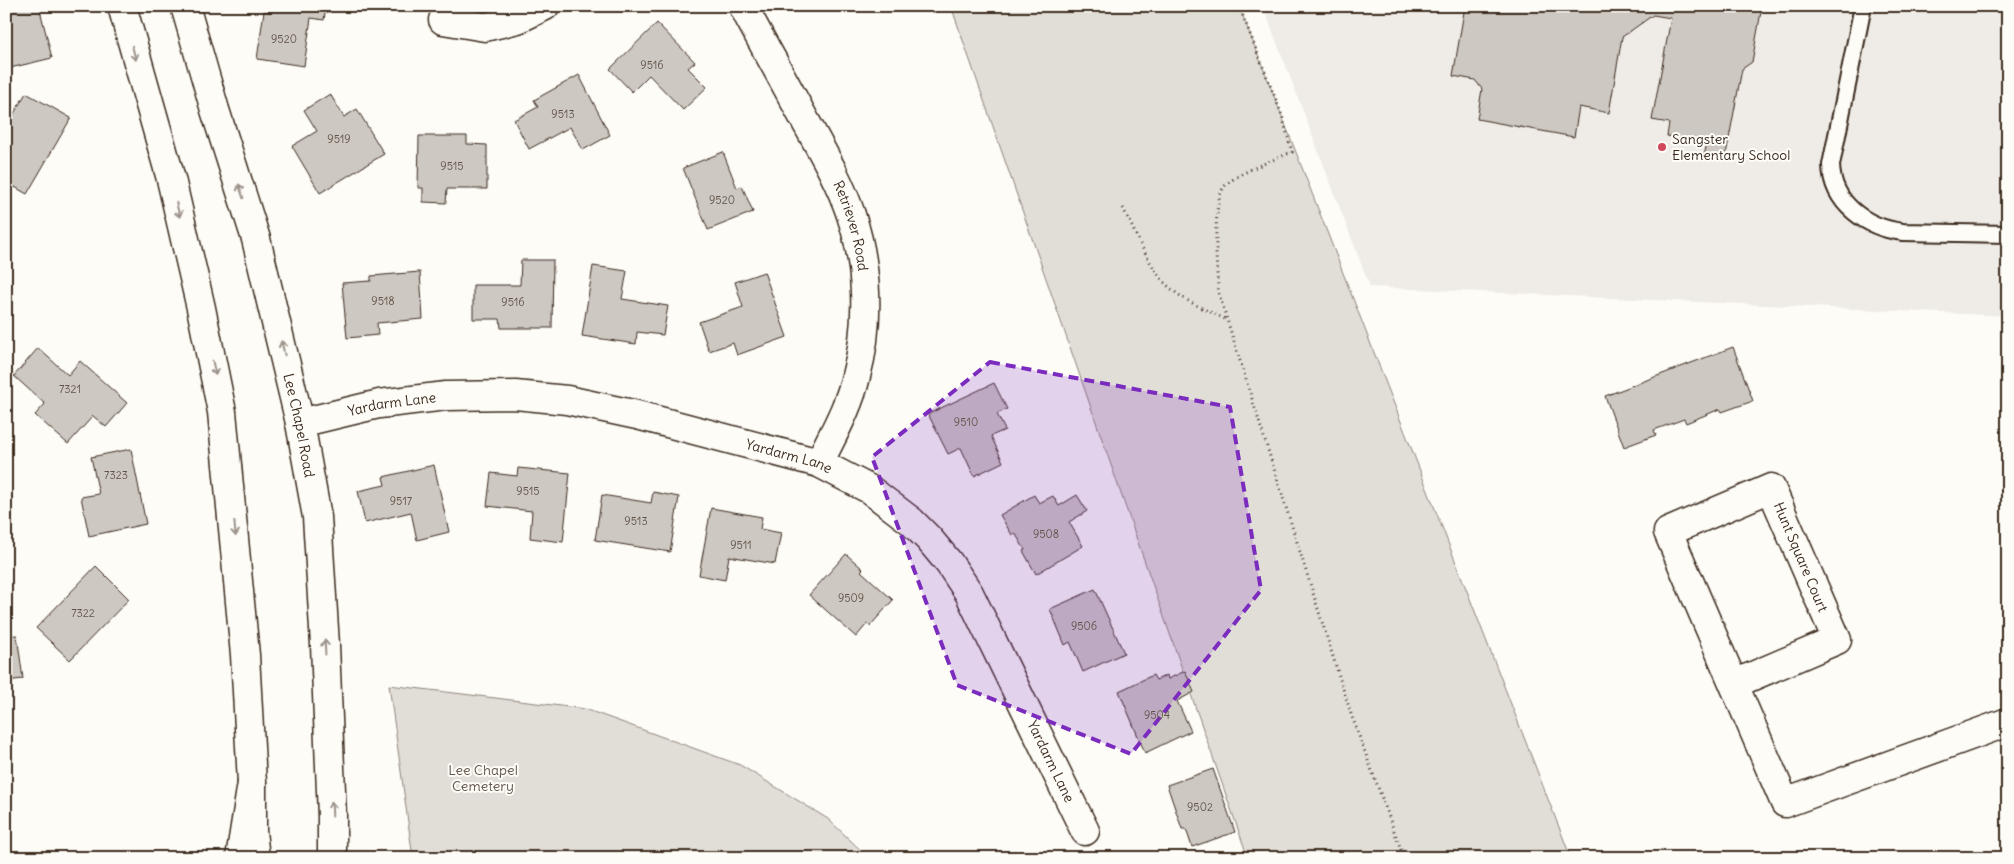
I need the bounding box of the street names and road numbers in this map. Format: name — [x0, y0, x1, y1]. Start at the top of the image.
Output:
street label: Retriever Road — [829, 178, 872, 272]
street label: Lee Chapel Road — [279, 372, 319, 479]
street label: Yardarm Lane — [346, 388, 437, 420]
street label: Yardarm Lane — [744, 435, 835, 477]
street label: Hunt Square Court — [1770, 499, 1832, 615]
street label: Yardarm Lane — [1023, 717, 1079, 805]

